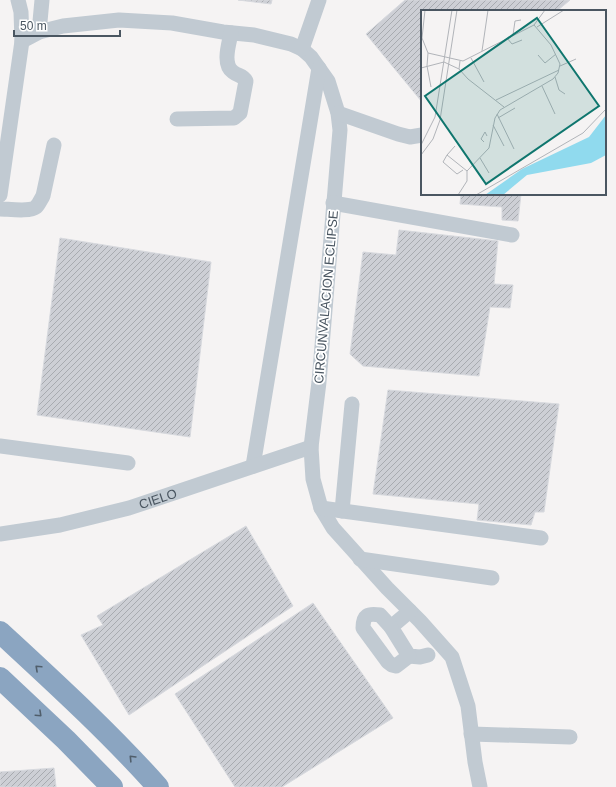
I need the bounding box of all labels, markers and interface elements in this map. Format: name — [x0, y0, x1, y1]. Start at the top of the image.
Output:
inset map — [421, 10, 606, 195]
scale bar — [14, 12, 120, 38]
text: 50 m — [20, 19, 47, 33]
street label: CIRCUNVALACION ECLIPSE — [311, 209, 341, 384]
street label: CIELO — [137, 485, 179, 512]
one-way arrow — [35, 665, 43, 672]
one-way arrow — [34, 709, 42, 717]
one-way arrow — [129, 755, 136, 763]

